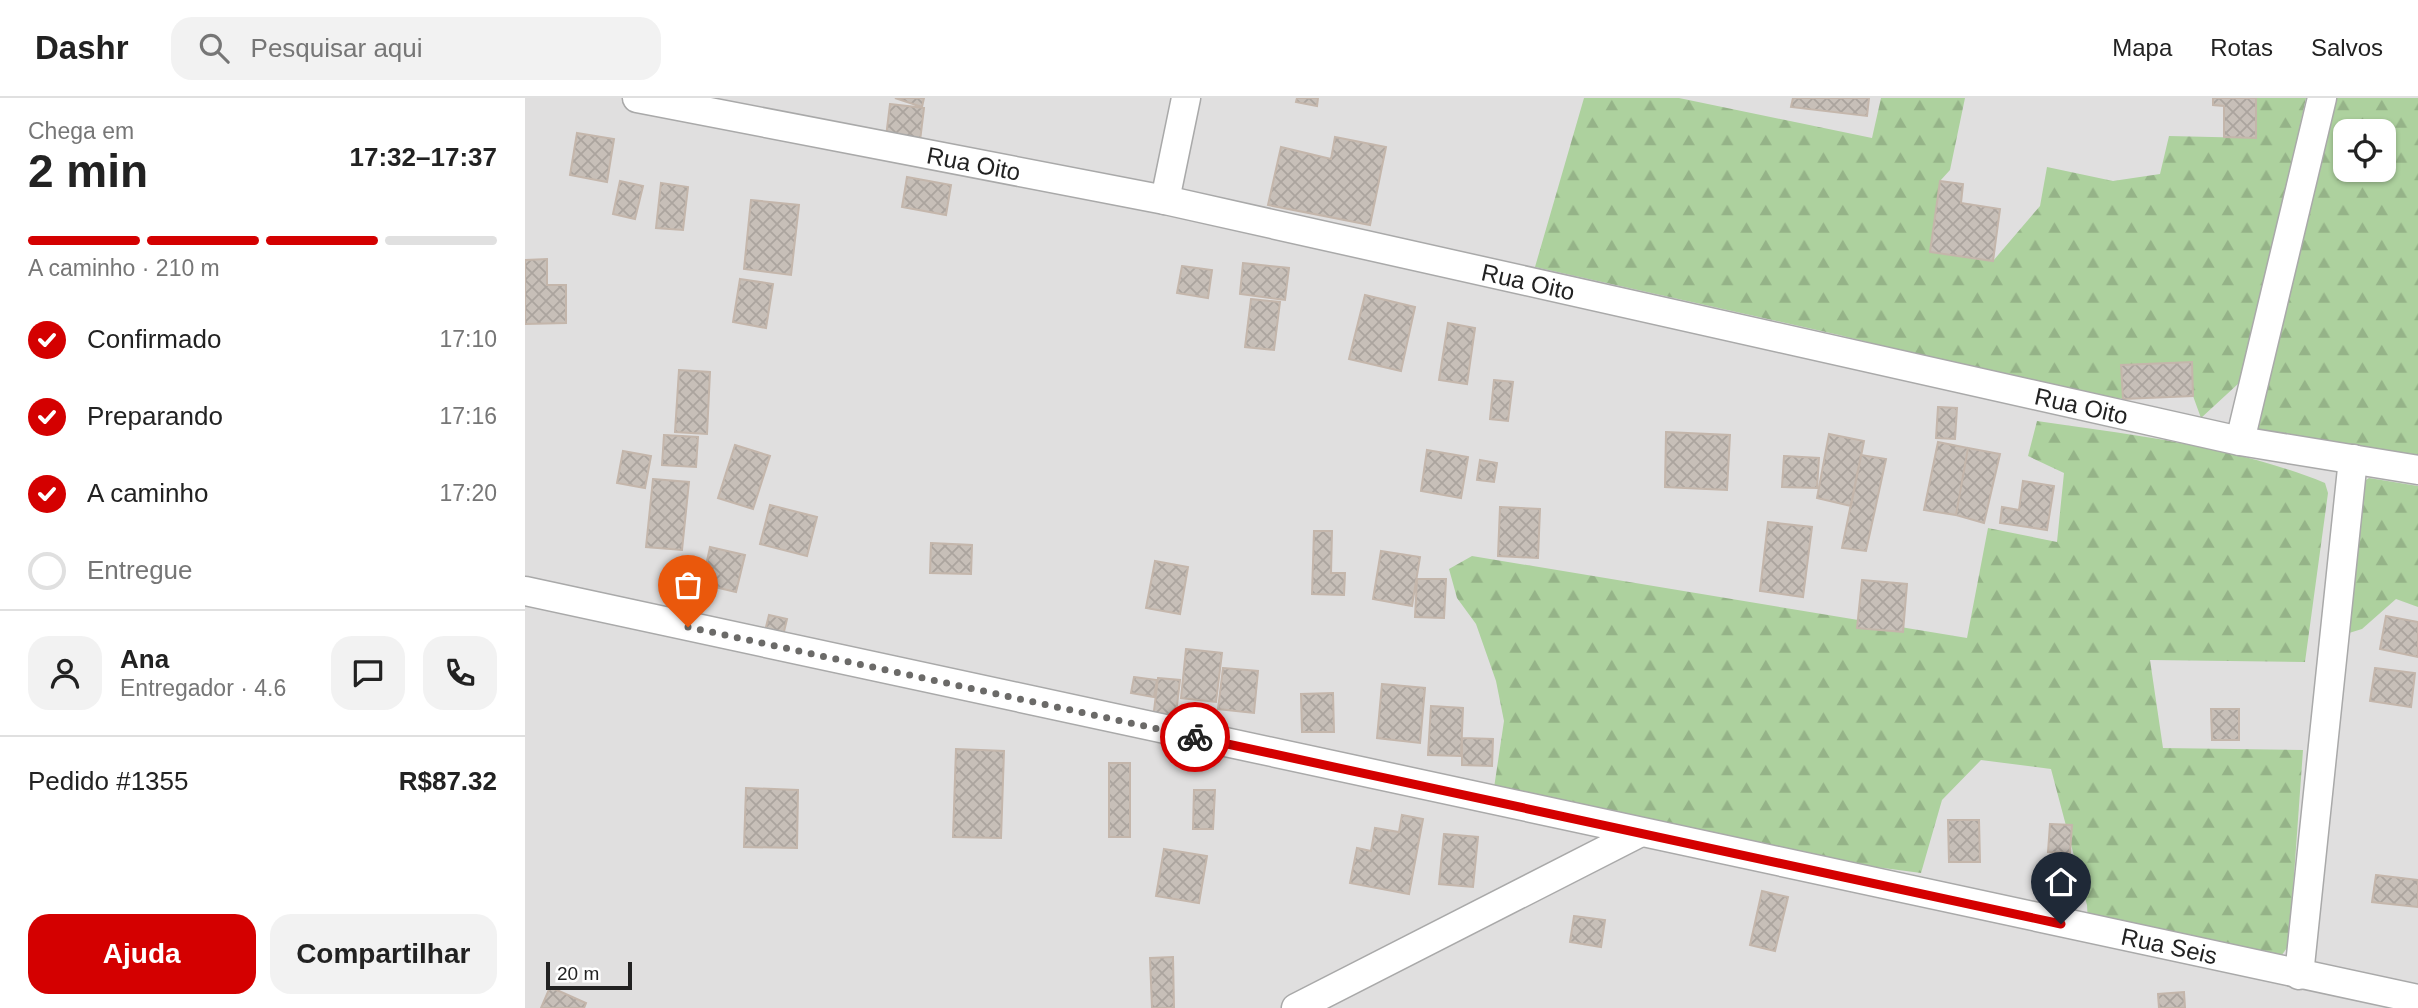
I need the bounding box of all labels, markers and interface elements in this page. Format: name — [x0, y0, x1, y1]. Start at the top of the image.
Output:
search box — [171, 17, 661, 80]
text: Dashr — [35, 29, 129, 66]
icon: search — [195, 29, 233, 67]
text: Pesquisar aqui — [251, 33, 423, 63]
text: Mapa — [2112, 34, 2172, 61]
text: Rotas — [2210, 34, 2273, 61]
text: Salvos — [2311, 34, 2383, 61]
text: Chega em — [28, 118, 134, 144]
map controls — [2333, 119, 2396, 182]
button: locate — [2333, 119, 2396, 182]
street label: Rua Oito — [925, 141, 1023, 185]
text: 17:32–17:37 — [350, 142, 497, 172]
text: 2 min — [28, 145, 148, 197]
text: A caminho · 210 m — [28, 255, 220, 281]
street label: Rua Oito — [1479, 258, 1577, 305]
icon: check — [28, 321, 66, 359]
text: Confirmado — [87, 324, 221, 354]
text: 17:10 — [439, 326, 497, 352]
street label: Rua Oito — [2032, 382, 2131, 429]
icon: check — [28, 398, 66, 436]
text: Preparando — [87, 401, 223, 431]
text: 17:16 — [439, 403, 497, 429]
icon: check — [28, 475, 66, 513]
text: A caminho — [87, 478, 208, 508]
text: 17:20 — [439, 480, 497, 506]
text: Entregue — [87, 555, 193, 585]
pin — [658, 555, 718, 627]
icon: bag — [669, 566, 707, 604]
button: person — [28, 636, 102, 710]
button: chat — [331, 636, 405, 710]
button: phone — [423, 636, 497, 710]
text: Ana — [120, 644, 169, 674]
text: Entregador · 4.6 — [120, 675, 286, 701]
courier — [1160, 702, 1230, 772]
icon: bike — [1176, 718, 1214, 756]
text: Pedido #1355 — [28, 766, 188, 796]
text: R$87.32 — [399, 766, 497, 796]
pin — [2031, 852, 2091, 924]
icon: home — [2042, 863, 2080, 901]
button: Ajuda — [28, 914, 256, 994]
button: Compartilhar — [270, 914, 497, 994]
street label: Rua Seis — [2119, 922, 2220, 969]
scale bar — [546, 959, 632, 991]
text: 20 m — [557, 963, 599, 984]

